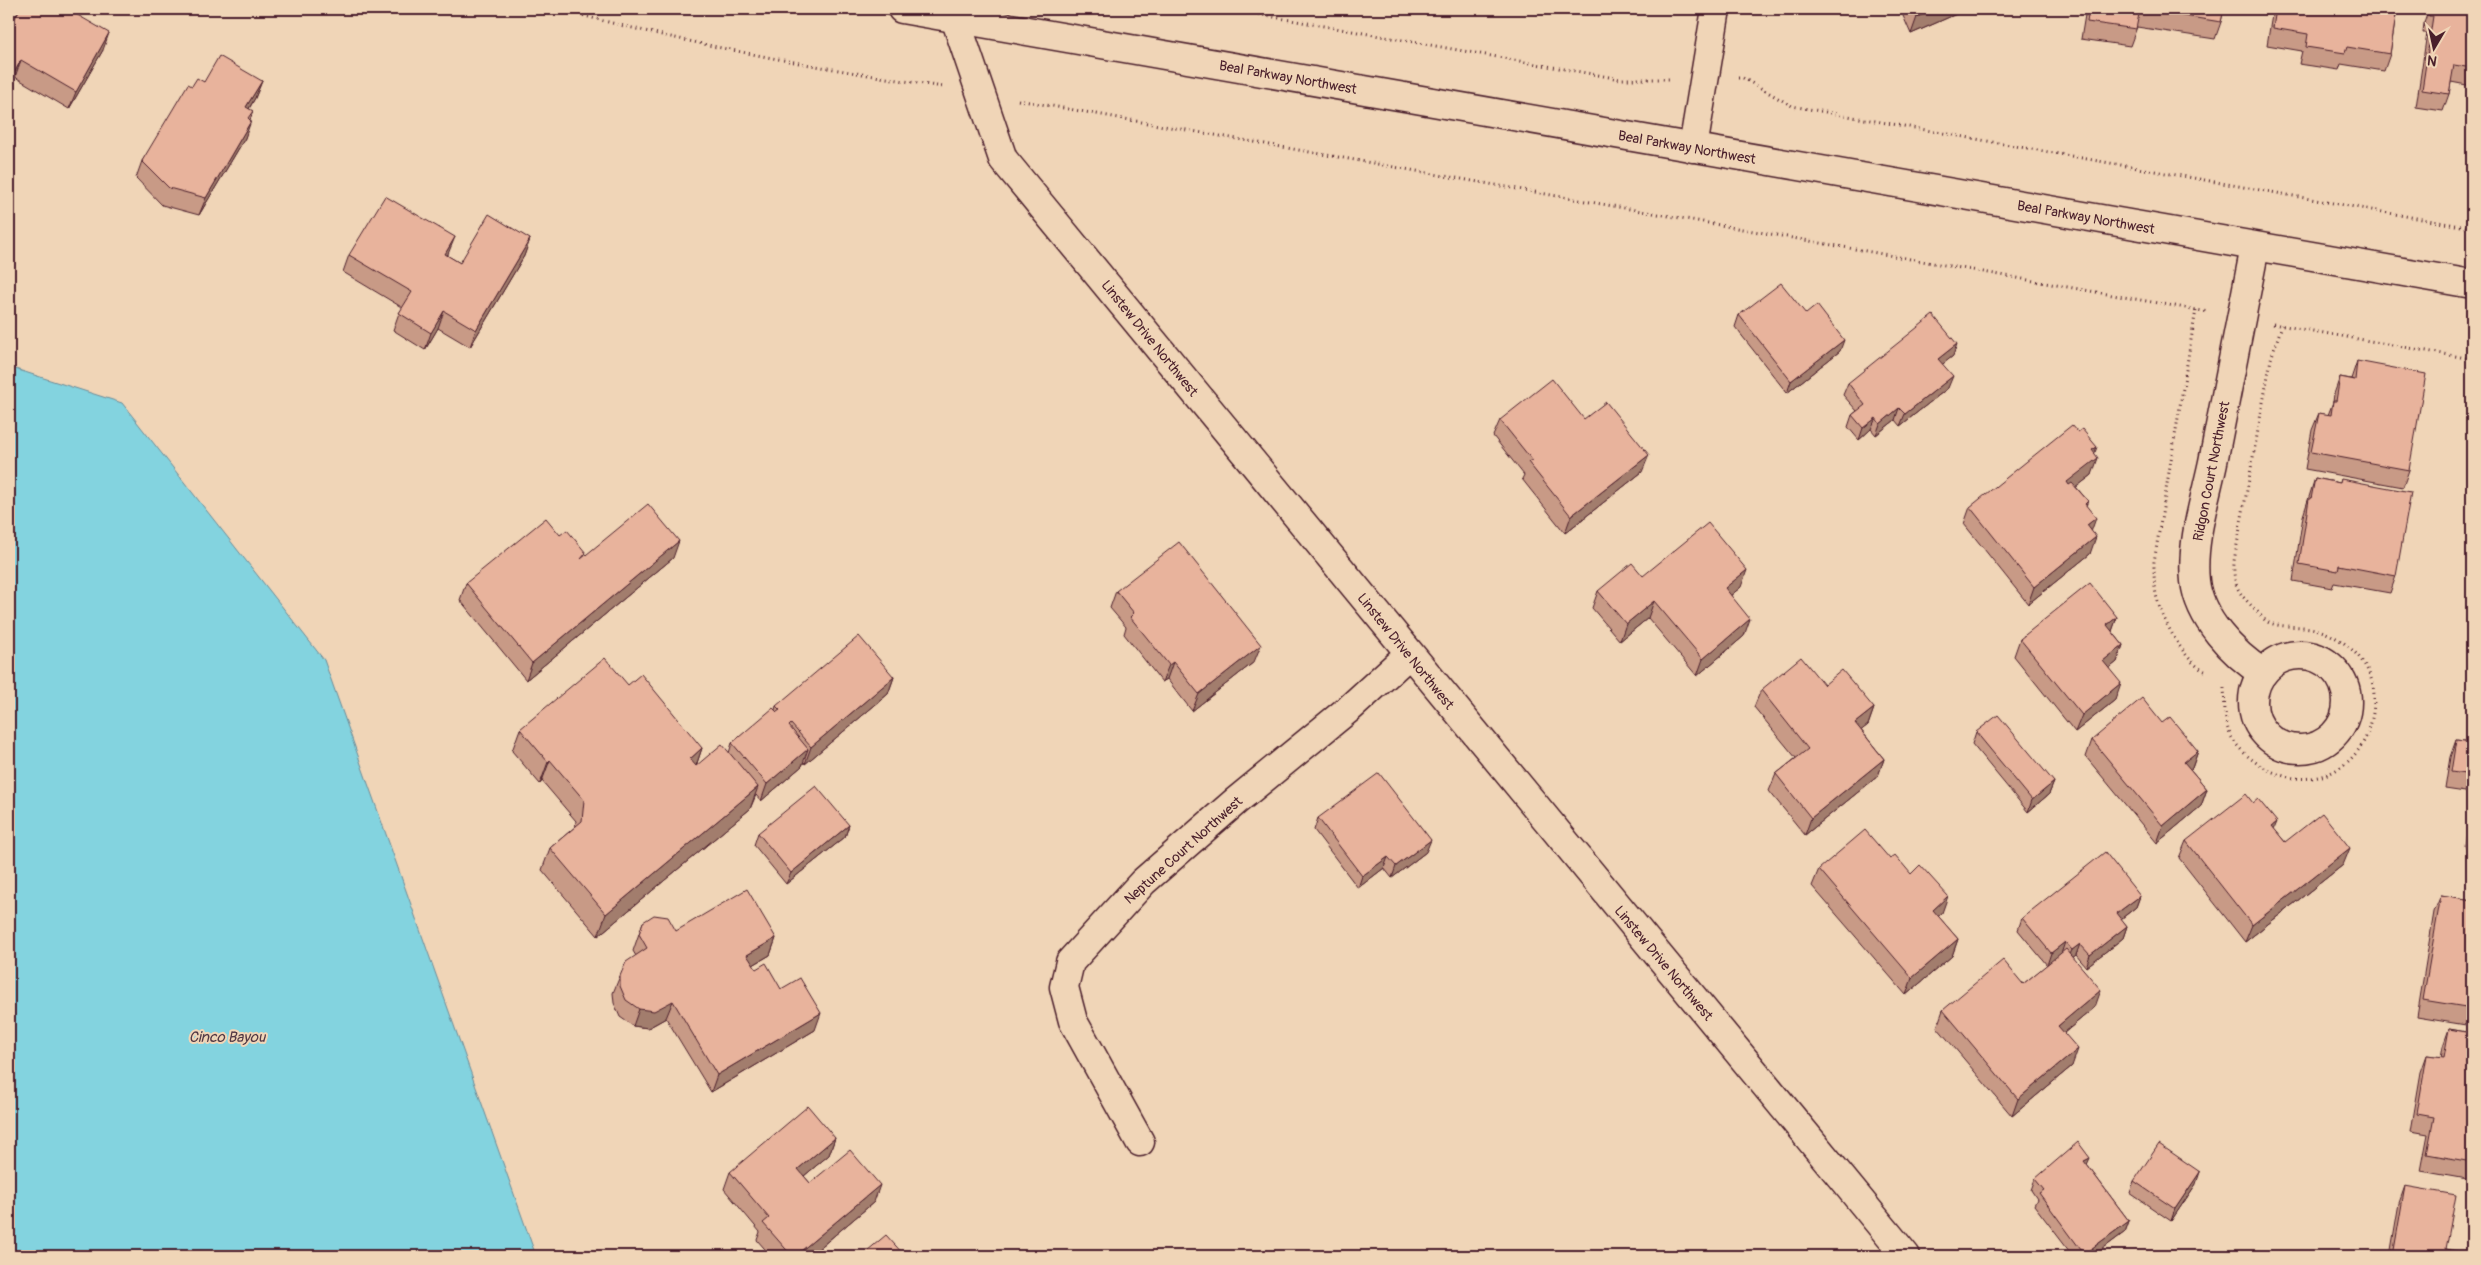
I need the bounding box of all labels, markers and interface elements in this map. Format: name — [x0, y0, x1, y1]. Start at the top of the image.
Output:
north arrow — [2408, 22, 2458, 72]
text: N — [2426, 51, 2438, 69]
street label: Beal Parkway Northwest — [1218, 57, 1358, 98]
street label: Beal Parkway Northwest — [1617, 127, 1757, 168]
street label: Beal Parkway Northwest — [2016, 197, 2156, 238]
street label: Linstew Drive Northwest — [1098, 277, 1202, 400]
street label: Ridgon Court Northwest — [2190, 399, 2233, 542]
street label: Linstew Drive Northwest — [1354, 590, 1458, 713]
street label: Neptune Court Northwest — [1121, 793, 1246, 908]
street label: Linstew Drive Northwest — [1611, 902, 1717, 1024]
water label: Cinco Bayou — [189, 1028, 267, 1047]

